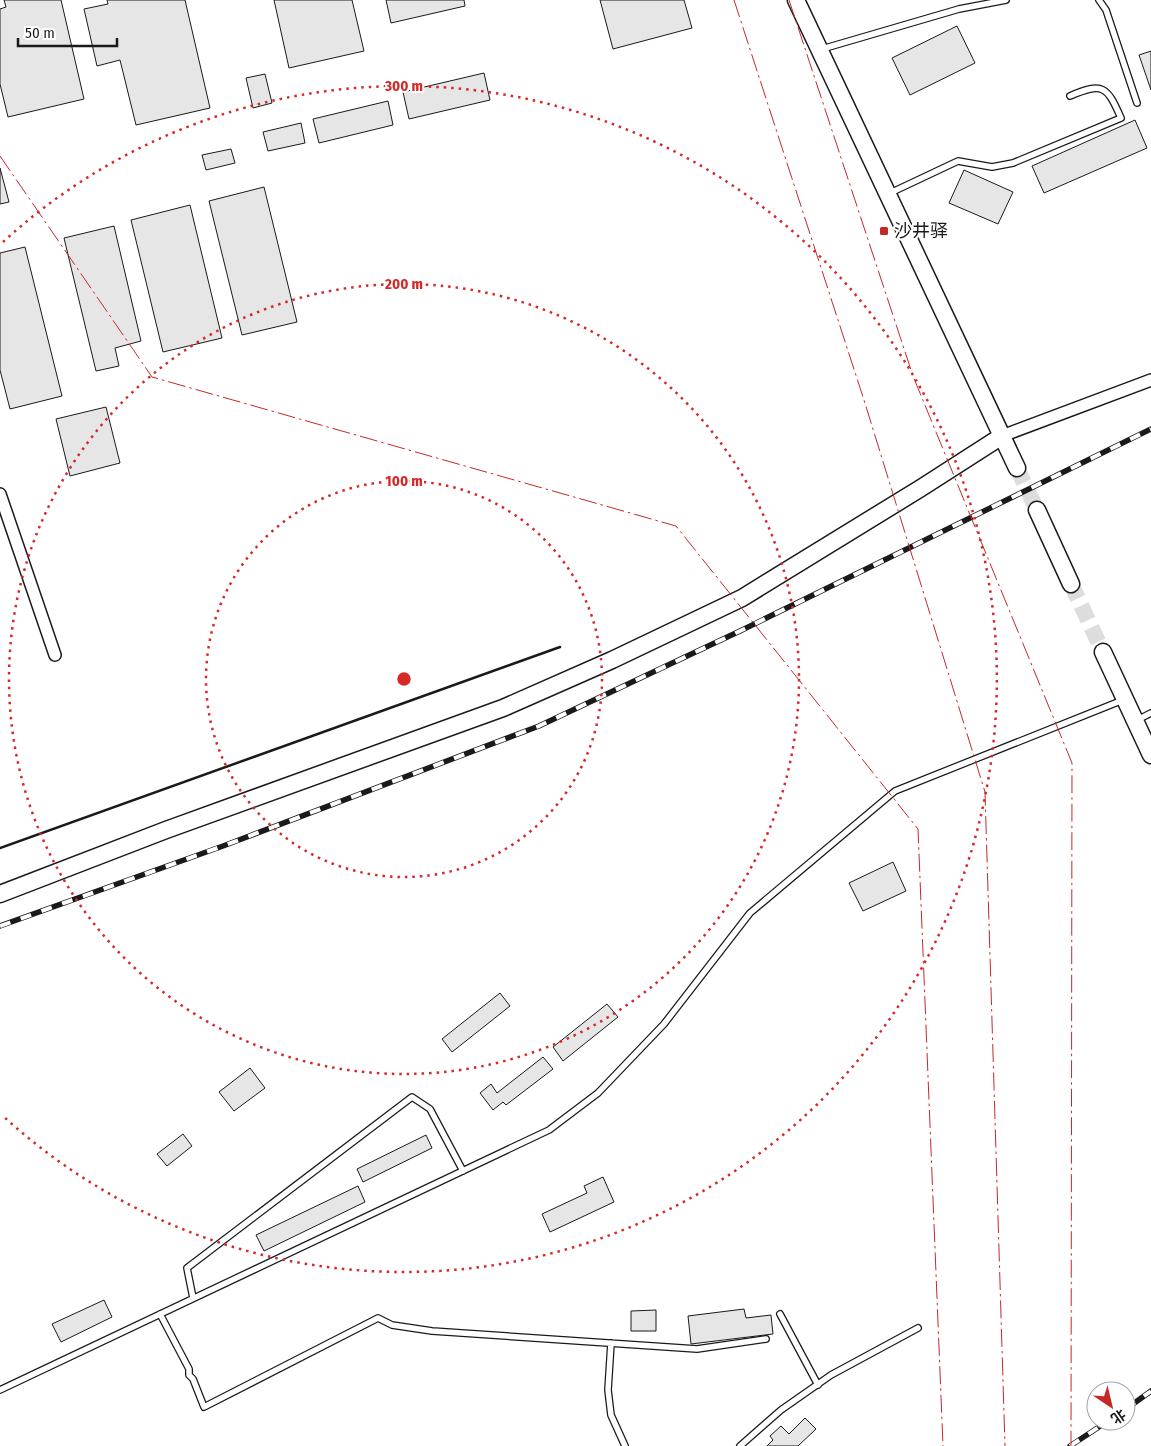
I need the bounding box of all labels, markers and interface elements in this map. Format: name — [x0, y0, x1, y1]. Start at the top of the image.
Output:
scale bar — [18, 15, 116, 47]
text: 50 m — [25, 24, 55, 42]
text: 300 m — [384, 77, 423, 95]
place label: 沙井驿 — [894, 220, 948, 242]
marker: 沙井驿 — [878, 225, 890, 237]
text: 200 m — [384, 275, 423, 293]
text: 100 m — [385, 472, 423, 490]
centre of rings — [395, 670, 413, 688]
north arrow — [1086, 1381, 1136, 1431]
text: 北 — [1108, 1405, 1129, 1427]

